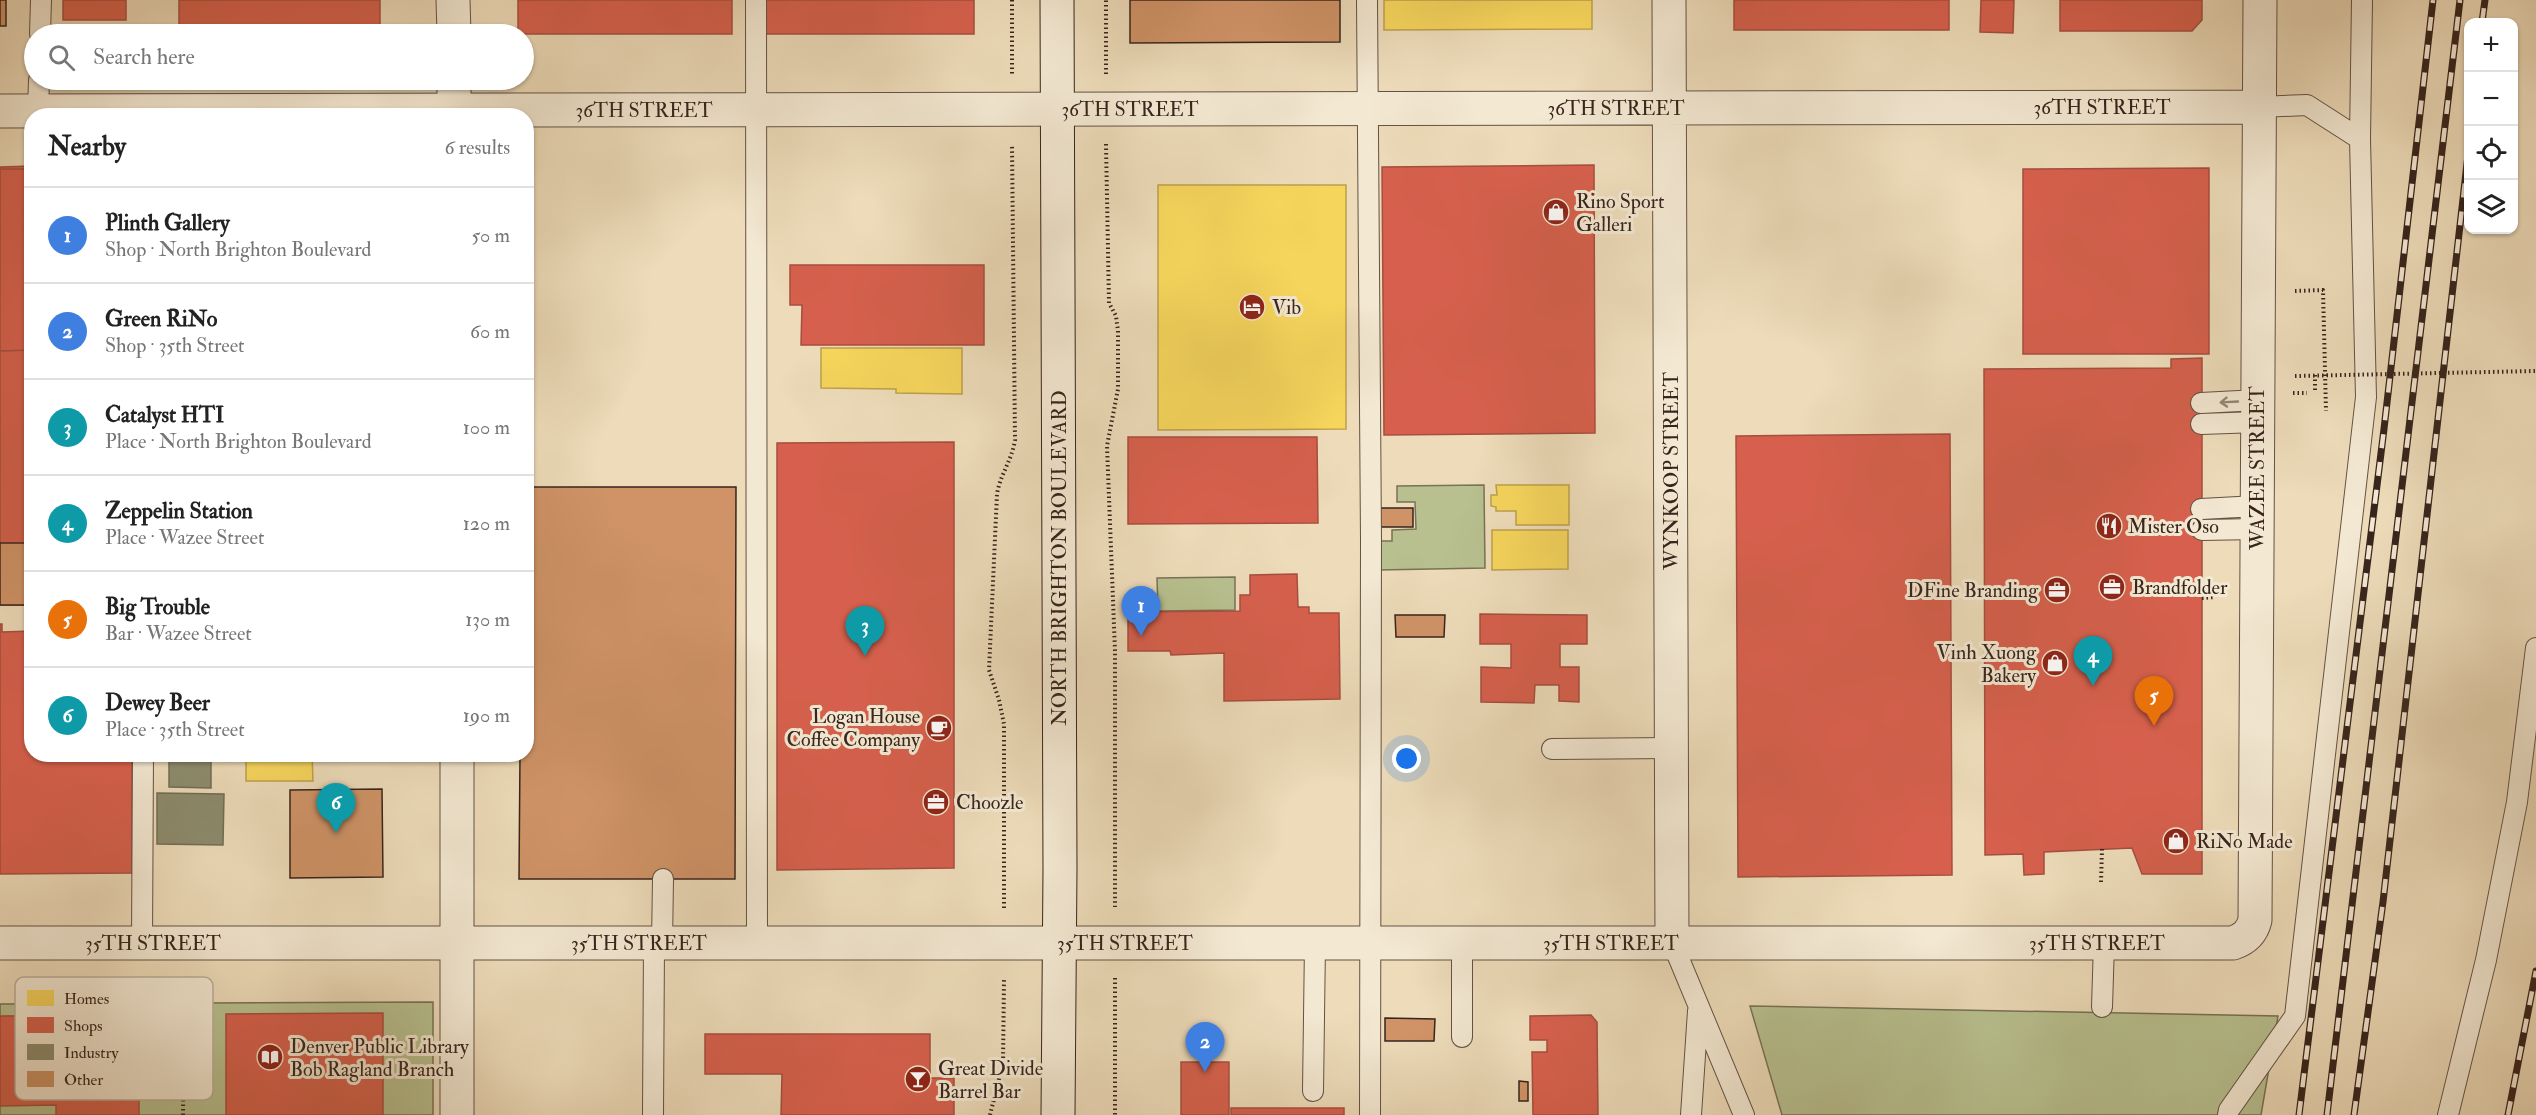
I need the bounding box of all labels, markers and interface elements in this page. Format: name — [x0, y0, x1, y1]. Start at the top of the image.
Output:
map controls — [2464, 18, 2518, 234]
button: + — [2464, 18, 2518, 72]
search box — [24, 24, 534, 90]
icon: search — [45, 41, 78, 74]
text: Search here — [93, 43, 195, 71]
button: − — [2464, 72, 2518, 126]
street label: 36TH STREET — [2033, 95, 2171, 120]
street label: 36TH STREET — [1547, 96, 1685, 121]
street label: 36TH STREET — [1061, 97, 1199, 122]
street label: 36TH STREET — [575, 98, 713, 123]
button: locate — [2464, 126, 2518, 180]
text: Nearby — [48, 131, 126, 163]
text: 6 results — [444, 135, 510, 160]
button: layers — [2464, 180, 2518, 234]
place label: Rino Sport Galleri — [1576, 189, 1665, 237]
shop icon: Rino Sport Galleri — [1541, 197, 1571, 227]
text: Plinth Gallery — [105, 209, 230, 237]
text: 1 — [64, 223, 71, 248]
text: 50 m — [471, 223, 510, 248]
text: Shop · North Brighton Boulevard — [105, 237, 371, 262]
hotel icon: Vib — [1237, 292, 1267, 322]
place label: Vib — [1272, 295, 1301, 320]
text: Green RiNo — [105, 305, 217, 333]
text: 2 — [62, 319, 73, 344]
text: 60 m — [470, 319, 510, 344]
text: Shop · 35th Street — [105, 333, 245, 358]
street label: WYNKOOP STREET — [1659, 372, 1684, 571]
street label: WAZEE STREET — [2245, 386, 2270, 551]
street label: NORTH BRIGHTON BOULEVARD — [1047, 390, 1072, 726]
one-way arrow — [2220, 396, 2240, 407]
text: Catalyst HTI — [105, 401, 224, 429]
text: 3 — [64, 415, 71, 440]
text: 100 m — [463, 415, 510, 440]
text: Place · North Brighton Boulevard — [105, 429, 372, 454]
text: Zeppelin Station — [105, 497, 253, 525]
text: 4 — [62, 511, 73, 536]
text: 120 m — [463, 511, 510, 536]
restaurant icon: Mister Oso — [2094, 511, 2124, 541]
place label: Mister Oso — [2128, 514, 2219, 539]
text: Place · Wazee Street — [105, 525, 264, 550]
office icon: Brandfolder — [2097, 572, 2127, 602]
office icon: DFine Branding — [2042, 575, 2072, 605]
place label: Brandfolder — [2132, 575, 2228, 600]
place label: DFine Branding — [1907, 578, 2039, 603]
pin: 1 — [1122, 586, 1160, 636]
text: Big Trouble — [105, 593, 210, 621]
pin: 3 — [846, 606, 884, 656]
text: 5 — [63, 607, 72, 632]
text: 130 m — [465, 607, 510, 632]
text: Bar · Wazee Street — [105, 621, 252, 646]
pin: 4 — [2074, 636, 2112, 686]
place label: Vinh Xuong Bakery — [1936, 640, 2037, 688]
shop icon: Vinh Xuong Bakery — [2040, 648, 2070, 678]
pin: 5 — [2134, 676, 2174, 726]
text: Dewey Beer — [105, 689, 210, 717]
text: 6 — [62, 703, 73, 728]
text: 190 m — [463, 703, 510, 728]
place label: Logan House Coffee Company — [786, 704, 921, 753]
cafe icon: Logan House Coffee Company — [924, 713, 954, 743]
text: Place · 35th Street — [105, 717, 245, 742]
your location — [1392, 744, 1421, 773]
pin: 6 — [316, 784, 356, 833]
office icon: Choozle — [921, 787, 951, 817]
place label: Choozle — [956, 790, 1023, 815]
shop icon: RiNo Made — [2161, 826, 2191, 856]
place label: RiNo Made — [2196, 829, 2293, 854]
street label: 35TH STREET — [85, 931, 221, 956]
street label: 35TH STREET — [571, 931, 707, 956]
street label: 35TH STREET — [1057, 931, 1193, 956]
street label: 35TH STREET — [1543, 931, 1679, 956]
street label: 35TH STREET — [2029, 931, 2165, 956]
legend — [15, 977, 213, 1100]
text: Homes — [64, 989, 109, 1009]
text: Shops — [64, 1016, 103, 1037]
pin: 2 — [1186, 1022, 1224, 1072]
place label: Denver Public Library Bob Ragland Branch — [290, 1034, 470, 1082]
library icon: Denver Public Library Bob Ragland Branch — [255, 1042, 285, 1072]
text: Industry — [64, 1043, 119, 1063]
place label: Great Divide Barrel Bar — [938, 1056, 1043, 1104]
bar icon: Great Divide Barrel Bar — [903, 1064, 933, 1094]
text: Other — [64, 1070, 103, 1090]

